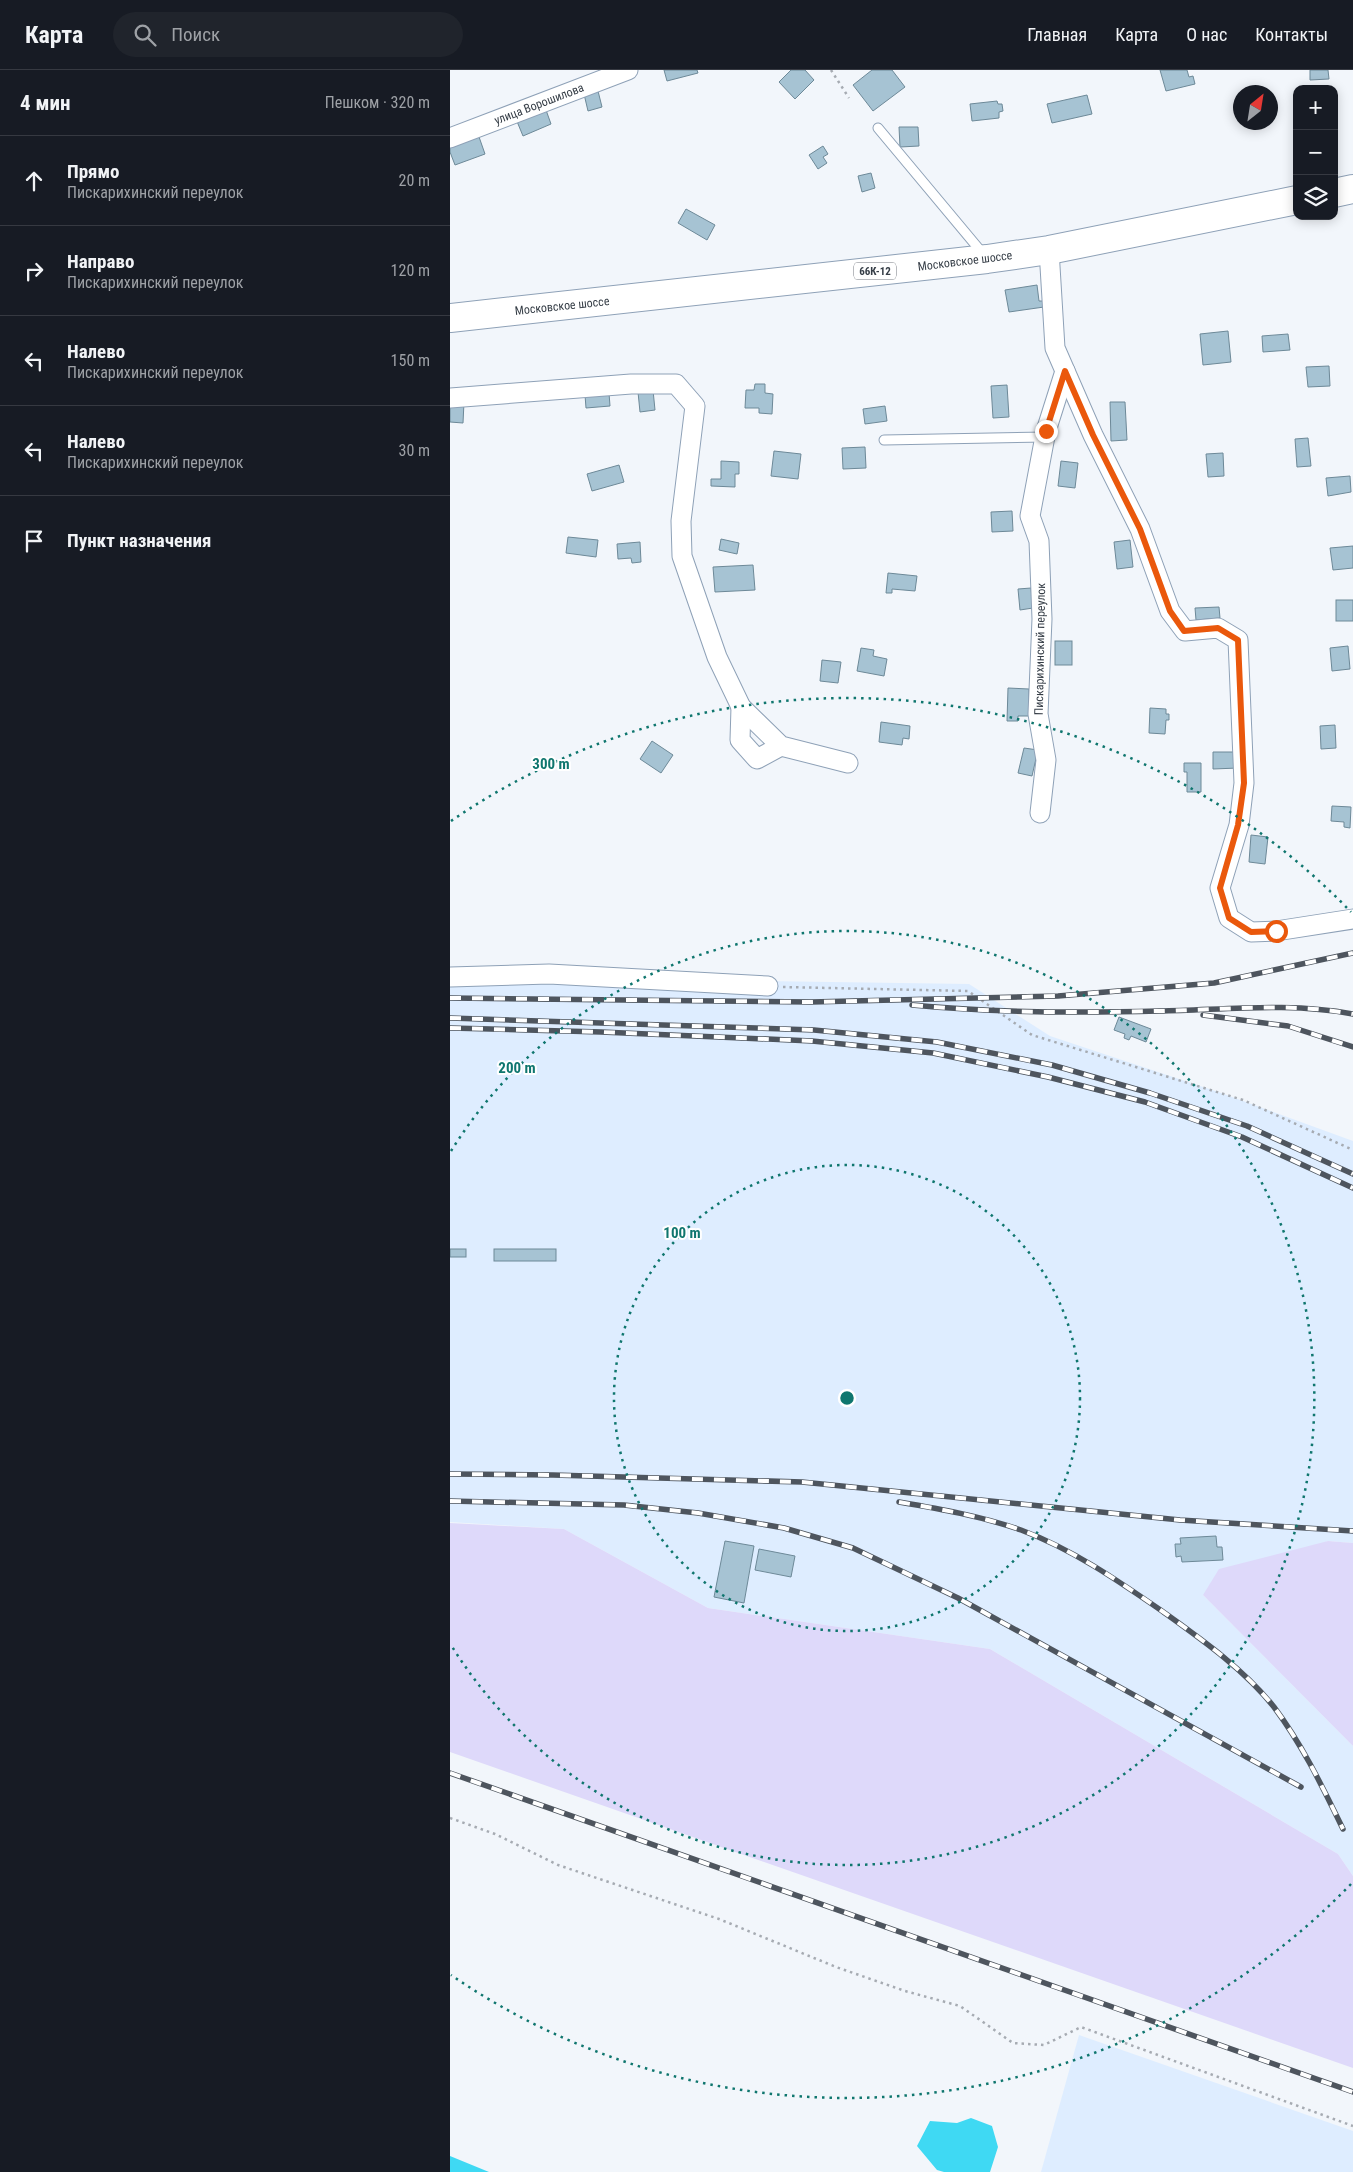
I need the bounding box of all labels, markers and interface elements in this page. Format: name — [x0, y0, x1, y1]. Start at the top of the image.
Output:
search box — [113, 12, 463, 57]
text: Карта — [25, 21, 83, 49]
icon: search — [131, 21, 159, 49]
text: Поиск — [171, 23, 220, 46]
text: Главная — [1027, 24, 1087, 45]
text: Карта — [1115, 24, 1158, 45]
text: О нас — [1186, 24, 1227, 45]
text: Контакты — [1255, 24, 1328, 45]
street label: улица Ворошилова — [492, 80, 586, 128]
north arrow — [1233, 85, 1278, 130]
map controls — [1293, 85, 1338, 220]
button: + — [1293, 85, 1338, 130]
text: 4 мин — [20, 91, 70, 115]
text: Пешком · 320 m — [325, 93, 430, 112]
button: − — [1293, 130, 1338, 175]
text: Прямо — [67, 160, 120, 183]
icon: ahead — [20, 167, 48, 195]
text: 20 m — [398, 171, 430, 190]
button: layers — [1293, 175, 1338, 220]
text: Пискарихинский переулок — [67, 183, 243, 202]
street label: Московское шоссе — [917, 248, 1013, 274]
text: Направо — [67, 250, 134, 273]
icon: right — [20, 257, 48, 285]
text: 120 m — [391, 261, 430, 280]
road number: 66К-12 — [854, 262, 896, 280]
text: Пискарихинский переулок — [67, 273, 243, 292]
street label: Московское шоссе — [514, 294, 610, 318]
text: Налево — [67, 340, 125, 363]
icon: left — [20, 347, 48, 375]
text: 150 m — [391, 351, 430, 370]
text: Пискарихинский переулок — [67, 363, 243, 382]
route end — [1035, 420, 1058, 443]
text: Налево — [67, 430, 125, 453]
icon: left — [20, 437, 48, 465]
text: 30 m — [398, 441, 430, 460]
text: Пискарихинский переулок — [67, 453, 243, 472]
icon: arrive — [20, 527, 48, 555]
text: Пункт назначения — [67, 529, 211, 552]
street label: Пискарихинский переулок — [1032, 583, 1048, 715]
text: 300 m — [532, 755, 570, 773]
route start — [1265, 920, 1288, 943]
text: 200 m — [498, 1059, 536, 1077]
text: 100 m — [663, 1224, 701, 1242]
centre of rings — [838, 1389, 856, 1407]

